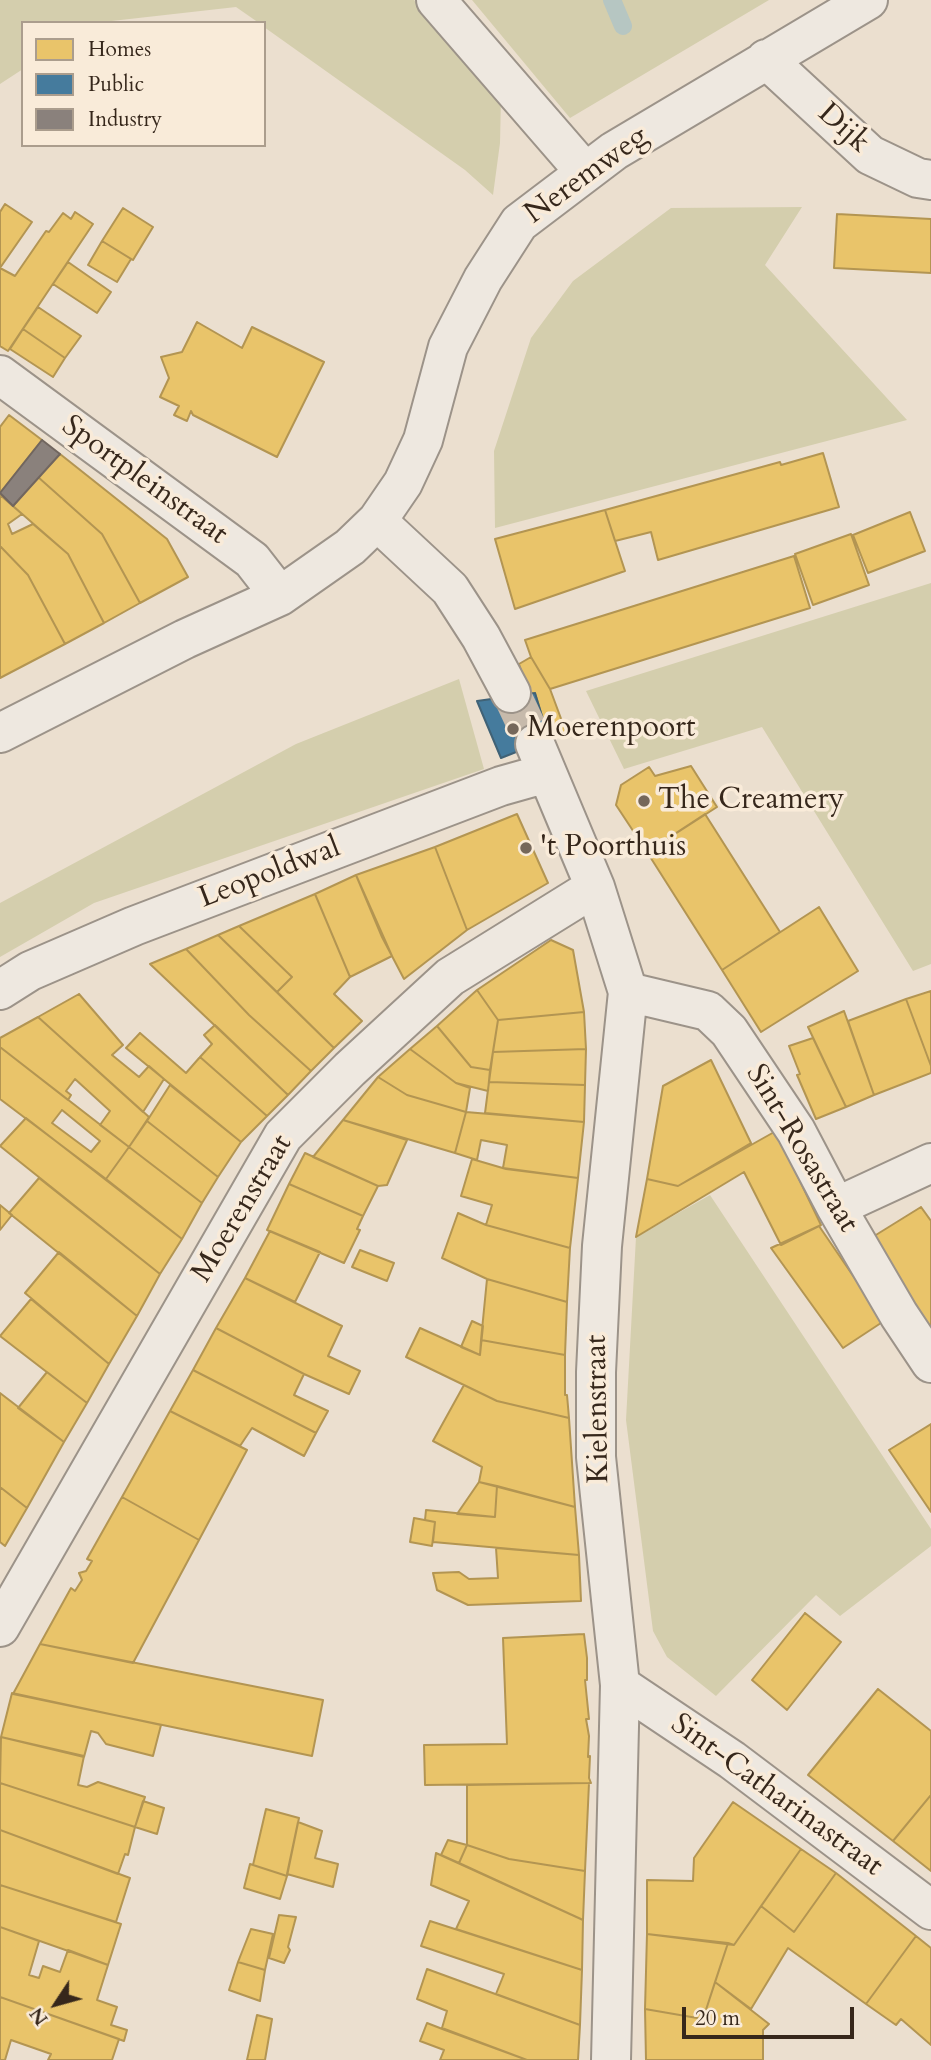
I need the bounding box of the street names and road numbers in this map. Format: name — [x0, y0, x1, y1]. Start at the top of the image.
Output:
street label: Dijk — [810, 96, 876, 162]
street label: Neremweg — [518, 119, 656, 233]
street label: Sportpleinstraat — [54, 409, 234, 553]
street label: Leopoldwal — [194, 831, 346, 917]
street label: Sint-Rosastraat — [737, 1059, 865, 1239]
street label: Moerenstraat — [185, 1129, 301, 1289]
street label: Kielenstraat — [580, 1334, 618, 1484]
street label: Sint-Catharinastraat — [663, 1707, 889, 1885]

